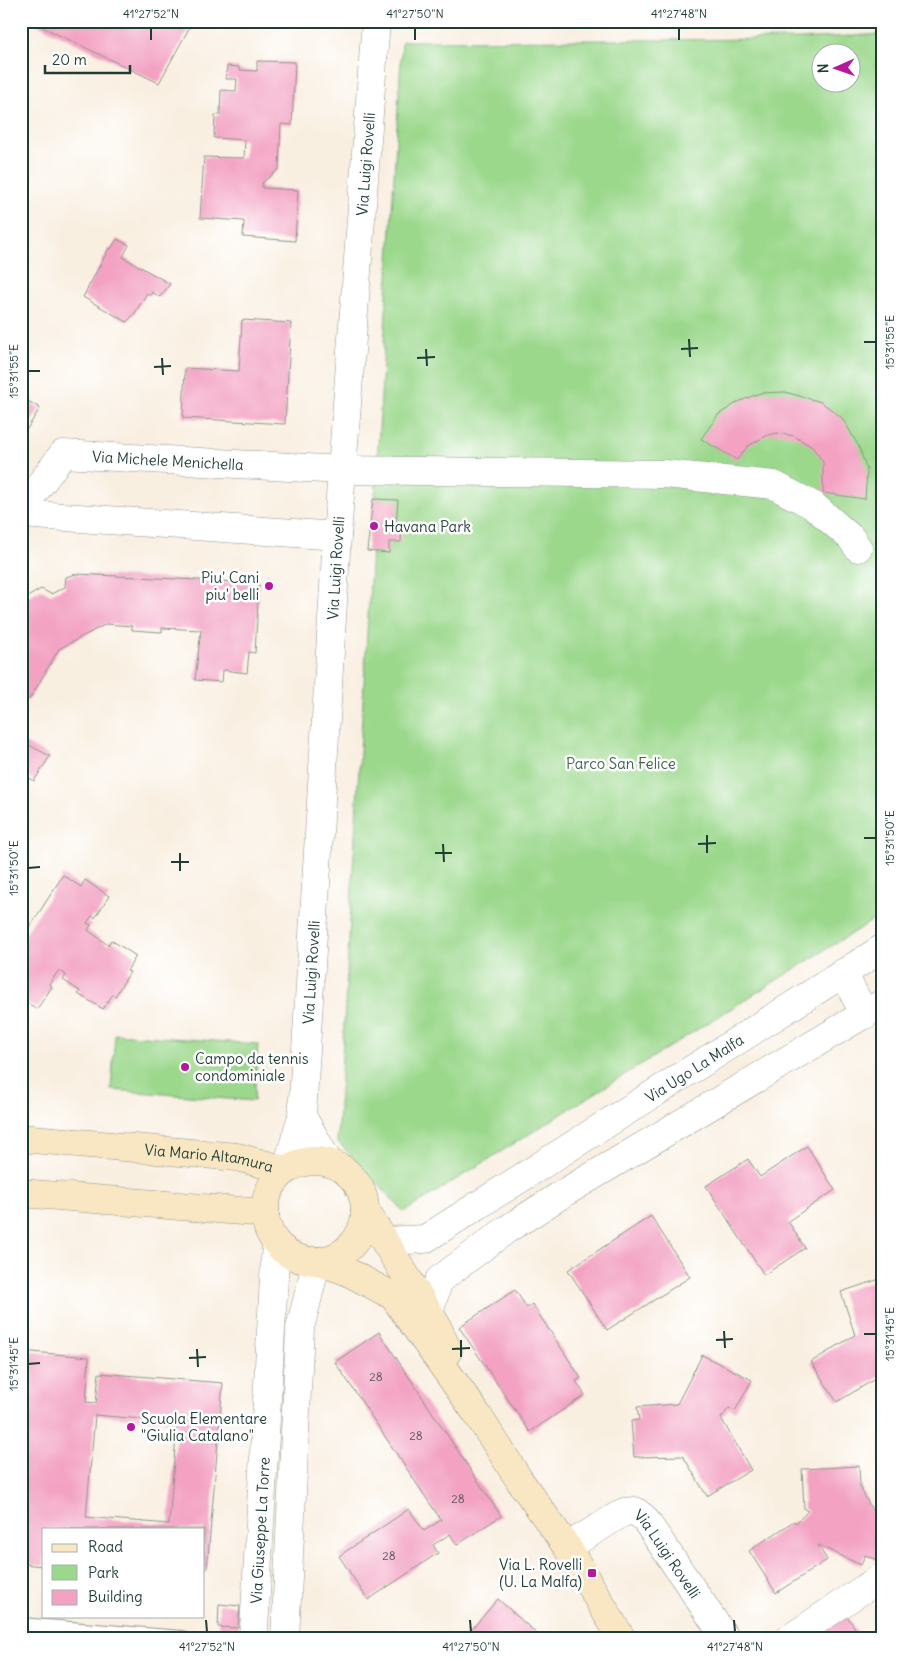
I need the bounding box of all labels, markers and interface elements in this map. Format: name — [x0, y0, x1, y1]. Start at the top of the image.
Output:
text: 41°27'52"N — [123, 6, 179, 21]
text: 41°27'50"N — [386, 6, 444, 21]
text: 41°27'48"N — [651, 6, 707, 21]
scale bar — [45, 42, 130, 74]
north arrow — [812, 42, 862, 92]
text: 20 m — [52, 50, 87, 69]
text: N — [814, 63, 832, 74]
street label: Via Luigi Rovelli — [352, 112, 379, 217]
text: 15°31'55"E — [882, 315, 897, 369]
text: 15°31'55"E — [6, 344, 21, 398]
street label: Via Michele Menichella — [92, 446, 245, 474]
street label: Via Luigi Rovelli — [322, 516, 348, 620]
place label: Havana Park — [384, 517, 471, 536]
marker: Havana Park — [368, 520, 380, 532]
place label: Piu' Cani piu' belli — [201, 568, 259, 604]
marker: Piu' Cani piu' belli — [263, 580, 275, 592]
park label: Parco San Felice — [566, 754, 676, 773]
text: 15°31'50"E — [882, 810, 897, 866]
text: 15°31'50"E — [6, 840, 21, 896]
street label: Via Luigi Rovelli — [298, 920, 323, 1025]
street label: Via Ugo La Malfa — [641, 1029, 747, 1106]
place label: Campo da tennis condominiale — [195, 1049, 309, 1085]
marker: Campo da tennis condominiale — [179, 1061, 191, 1073]
street label: Via Mario Altamura — [144, 1139, 276, 1176]
text: 15°31'45"E — [882, 1307, 897, 1361]
text: 15°31'45"E — [6, 1337, 21, 1391]
house number: 28 — [369, 1369, 383, 1384]
place label: Scuola Elementare "Giulia Catalano" — [141, 1409, 267, 1445]
marker: Scuola Elementare "Giulia Catalano" — [125, 1421, 137, 1433]
house number: 28 — [409, 1428, 423, 1443]
street label: Via Giuseppe La Torre — [246, 1456, 273, 1604]
house number: 28 — [451, 1491, 465, 1506]
street label: Via Luigi Rovelli — [631, 1505, 705, 1602]
legend — [42, 1528, 205, 1618]
text: Road — [88, 1537, 123, 1556]
house number: 28 — [382, 1548, 396, 1563]
place label: Via L. Rovelli (U. La Malfa) — [499, 1555, 582, 1591]
text: Park — [88, 1563, 119, 1582]
marker: Via L. Rovelli (U. La Malfa) — [586, 1567, 598, 1579]
text: Building — [88, 1587, 143, 1606]
text: 41°27'52"N — [179, 1639, 235, 1654]
text: 41°27'50"N — [442, 1639, 500, 1654]
text: 41°27'48"N — [707, 1639, 763, 1654]

